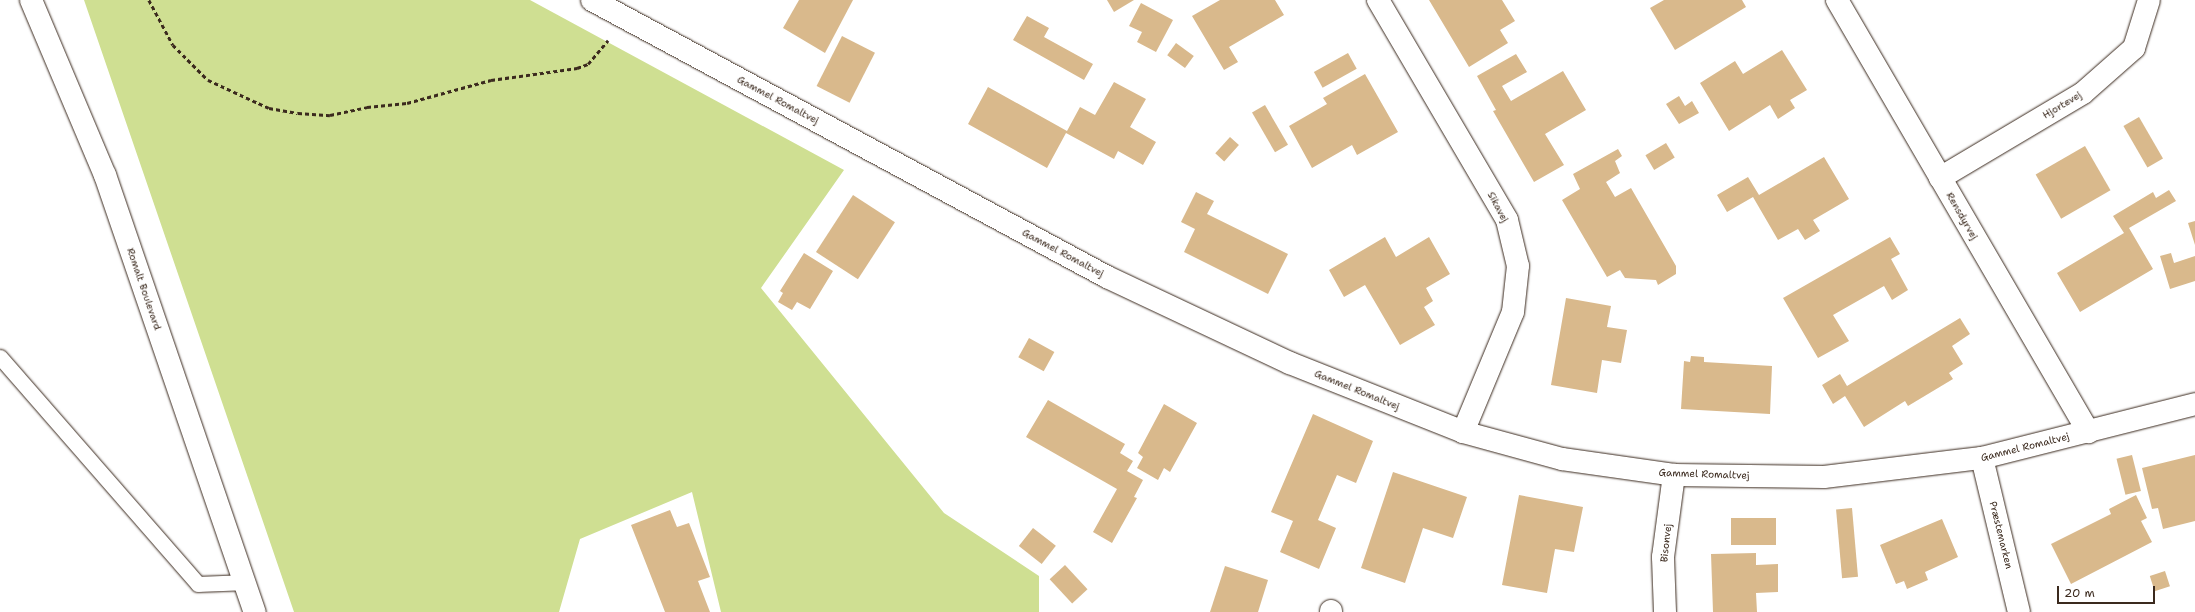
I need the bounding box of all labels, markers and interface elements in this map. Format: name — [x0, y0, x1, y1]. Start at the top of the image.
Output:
street label: Gammel Romaltvej — [735, 73, 821, 127]
street label: Hjortevej — [2040, 89, 2084, 121]
street label: Sikavej — [1485, 190, 1511, 224]
street label: Rensdyrvej — [1944, 190, 1980, 242]
street label: Gammel Romaltvej — [1020, 226, 1106, 280]
street label: Romalt Boulevard — [124, 246, 164, 332]
street label: Gammel Romaltvej — [1313, 367, 1401, 413]
street label: Gammel Romaltvej — [1979, 430, 2071, 464]
street label: Gammel Romaltvej — [1658, 466, 1750, 482]
street label: Præstemarken — [1987, 500, 2015, 570]
street label: Bisonvej — [1658, 523, 1674, 563]
scale bar — [2059, 578, 2157, 604]
text: 20 m — [2064, 585, 2095, 601]

